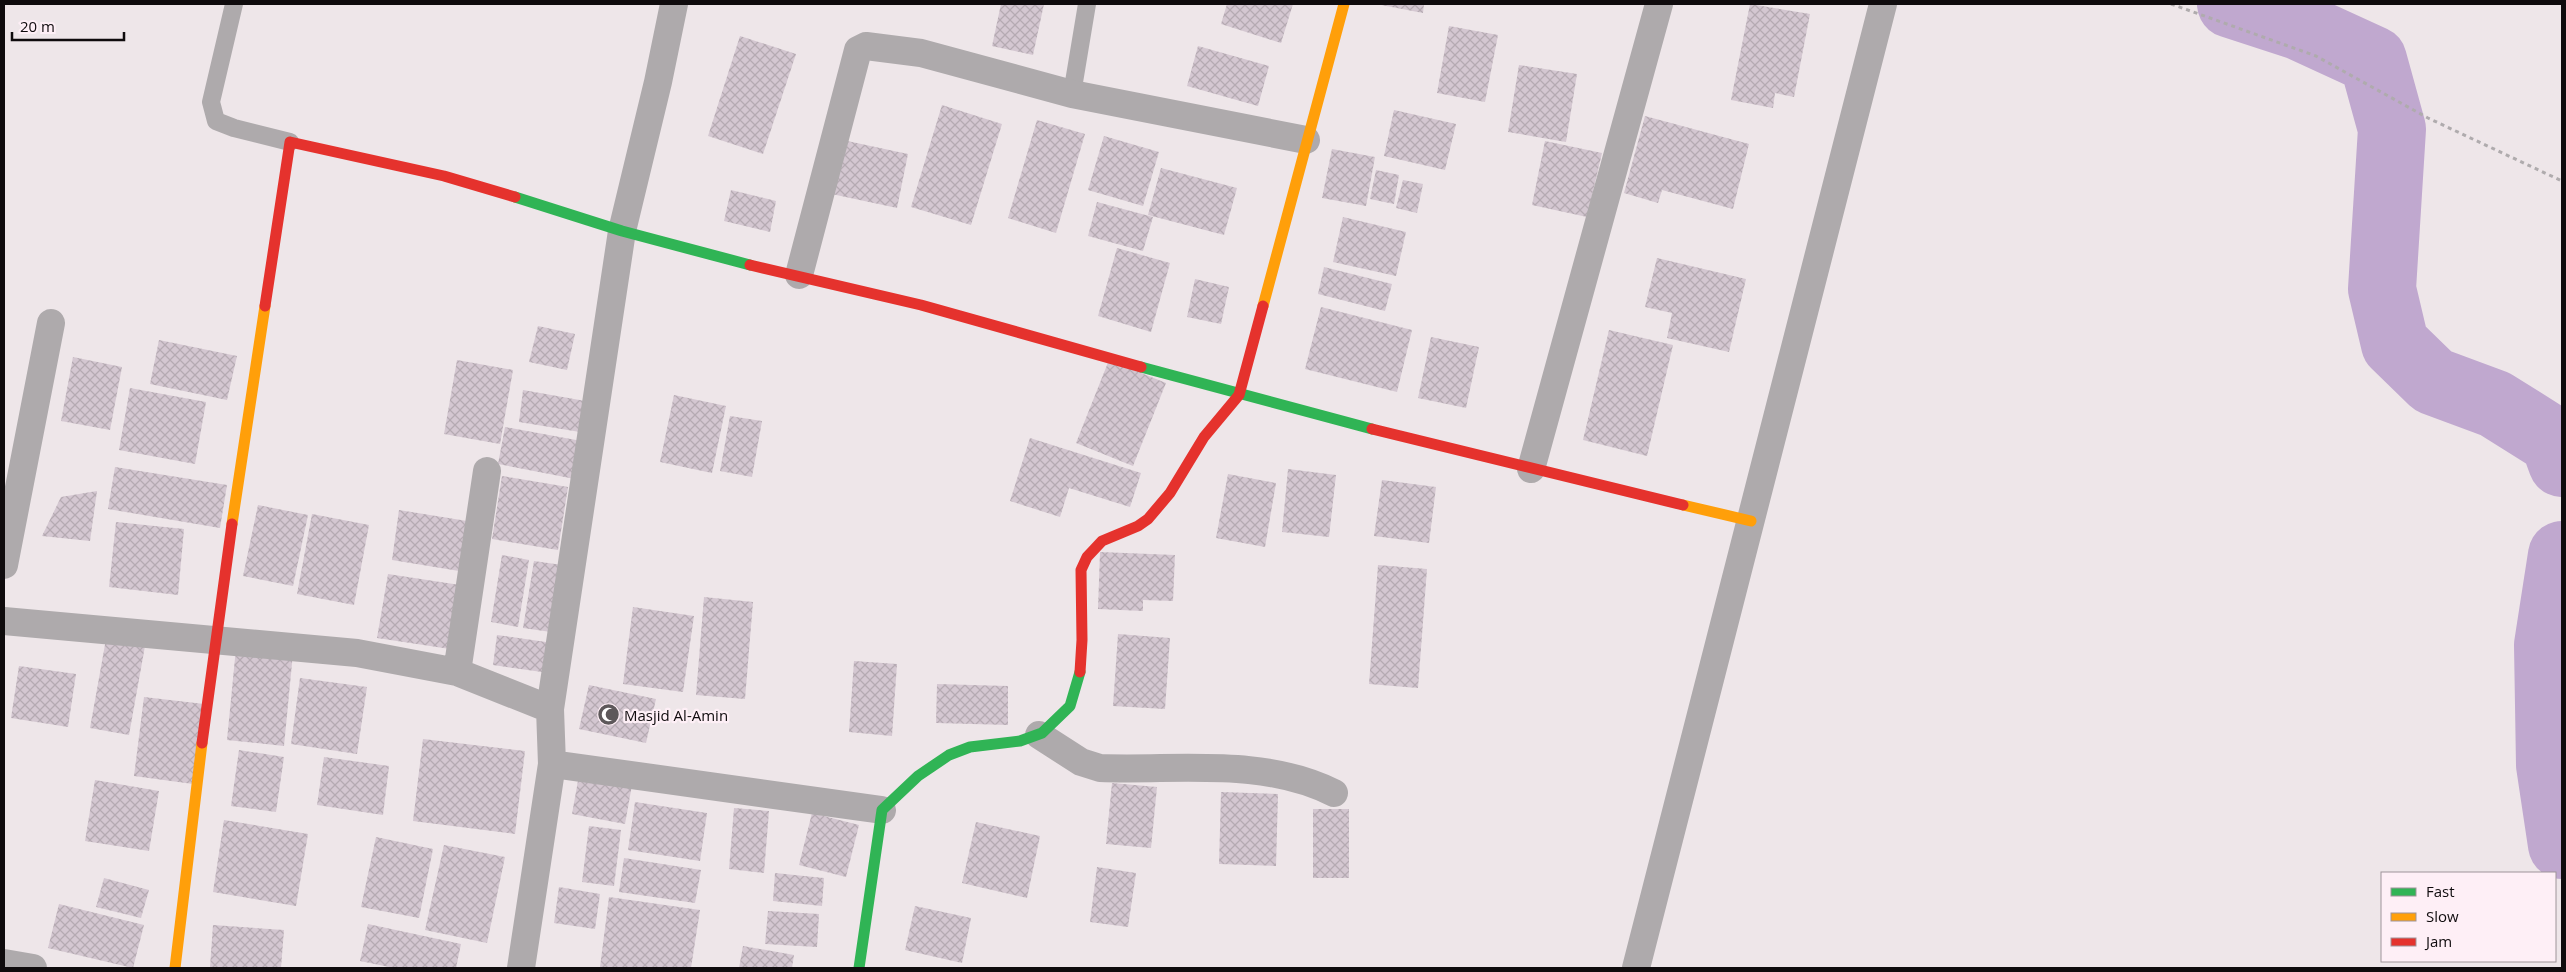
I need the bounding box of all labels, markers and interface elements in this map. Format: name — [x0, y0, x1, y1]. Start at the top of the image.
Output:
scale bar — [12, 10, 125, 42]
text: 20 m — [20, 16, 55, 36]
mosque icon: Masjid Al-Amin — [596, 703, 620, 727]
place label: Masjid Al-Amin — [624, 705, 728, 725]
legend — [2381, 872, 2556, 962]
text: Fast — [2426, 881, 2455, 901]
text: Slow — [2426, 906, 2459, 926]
text: Jam — [2424, 931, 2452, 951]

